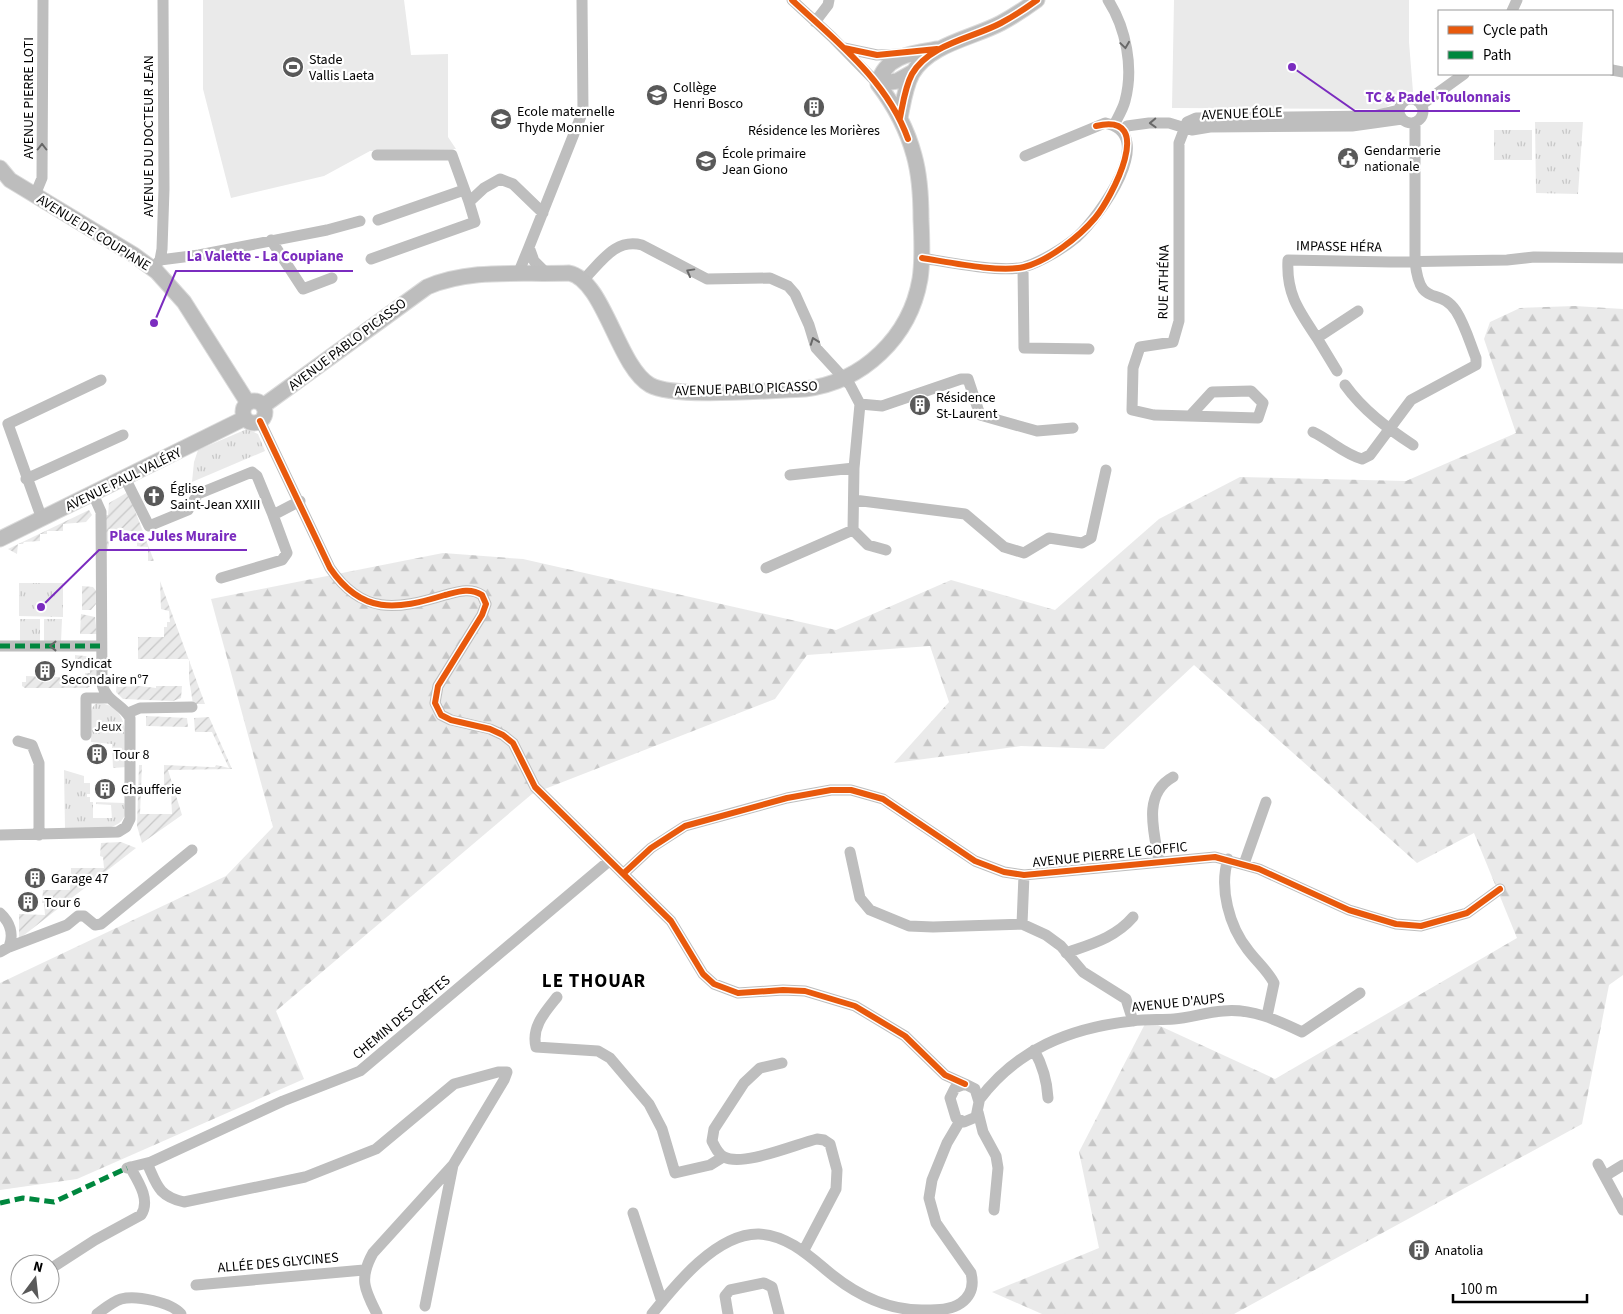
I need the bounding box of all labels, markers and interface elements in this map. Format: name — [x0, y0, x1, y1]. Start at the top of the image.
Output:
legend — [1438, 10, 1613, 75]
text: Cycle path — [1483, 20, 1548, 41]
street label: AVENUE PIERRE LOTI — [19, 37, 39, 159]
one-way arrow — [1120, 41, 1130, 49]
text: Path — [1483, 45, 1511, 66]
place label: Stade Vallis Laeta — [309, 50, 374, 86]
street label: AVENUE DU DOCTEUR JEAN — [139, 55, 159, 217]
sports icon: Stade Vallis Laeta — [281, 55, 305, 79]
place label: Collège Henri Bosco — [673, 78, 743, 114]
callout: TC & Padel Toulonnais — [1355, 81, 1520, 111]
school or university icon: Collège Henri Bosco — [645, 83, 669, 107]
text: TC & Padel Toulonnais — [1365, 87, 1511, 108]
building icon: Résidence les Morières — [802, 95, 826, 119]
place label: Ecole maternelle Thyde Monnier — [517, 102, 615, 138]
street label: AVENUE ÉOLE — [1201, 103, 1283, 125]
school or university icon: Ecole maternelle Thyde Monnier — [489, 107, 513, 131]
one-way arrow — [1148, 118, 1156, 129]
place label: Résidence les Morières — [748, 121, 880, 141]
place label: Gendarmerie nationale — [1364, 141, 1441, 177]
one-way arrow — [37, 143, 47, 150]
place label: École primaire Jean Giono — [722, 144, 806, 180]
public building icon: Gendarmerie nationale — [1336, 146, 1360, 170]
school or university icon: École primaire Jean Giono — [694, 149, 718, 173]
street label: AVENUE DE COUPIANE — [33, 190, 154, 276]
street label: IMPASSE HÉRA — [1296, 236, 1382, 258]
callout: La Valette - La Coupiane — [176, 241, 353, 271]
street label: RUE ATHÉNA — [1153, 244, 1175, 320]
text: La Valette - La Coupiane — [186, 246, 344, 267]
one-way arrow — [687, 268, 696, 278]
street label: AVENUE PABLO PICASSO — [284, 294, 411, 396]
one-way arrow — [810, 337, 820, 346]
street label: AVENUE PABLO PICASSO — [674, 377, 818, 401]
place label: Résidence St-Laurent — [936, 388, 998, 424]
building icon: Résidence St-Laurent — [908, 393, 932, 417]
street label: AVENUE PAUL VALÉRY — [62, 443, 185, 517]
place label: Église Saint-Jean XXIII — [170, 479, 260, 515]
church icon: Église Saint-Jean XXIII — [142, 484, 166, 508]
callout: Place Jules Muraire — [99, 520, 247, 550]
text: Place Jules Muraire — [109, 526, 237, 547]
one-way arrow — [48, 641, 56, 651]
place label: Syndicat Secondaire n°7 — [61, 654, 149, 690]
building icon: Syndicat Secondaire n°7 — [33, 659, 57, 683]
park label: Jeux — [94, 717, 123, 737]
building icon: Tour 8 — [85, 742, 109, 766]
place label: Tour 8 — [113, 745, 149, 765]
building icon: Chaufferie — [93, 777, 117, 801]
place label: Chaufferie — [121, 780, 181, 800]
street label: AVENUE PIERRE LE GOFFIC — [1032, 837, 1189, 873]
building icon: Garage 47 — [23, 866, 47, 890]
place label: Garage 47 — [51, 869, 109, 889]
building icon: Tour 6 — [16, 890, 40, 914]
place label: Tour 6 — [44, 893, 80, 913]
district label: LE THOUAR — [542, 968, 646, 995]
street label: CHEMIN DES CRÊTES — [348, 971, 455, 1065]
street label: AVENUE D'AUPS — [1131, 988, 1226, 1018]
building icon: Anatolia — [1407, 1238, 1431, 1262]
place label: Anatolia — [1435, 1241, 1483, 1261]
street label: ALLÉE DES GLYCINES — [217, 1248, 339, 1278]
north arrow — [10, 1254, 60, 1304]
text: N — [31, 1257, 45, 1278]
scale bar — [1453, 1272, 1587, 1304]
text: 100 m — [1460, 1279, 1498, 1300]

